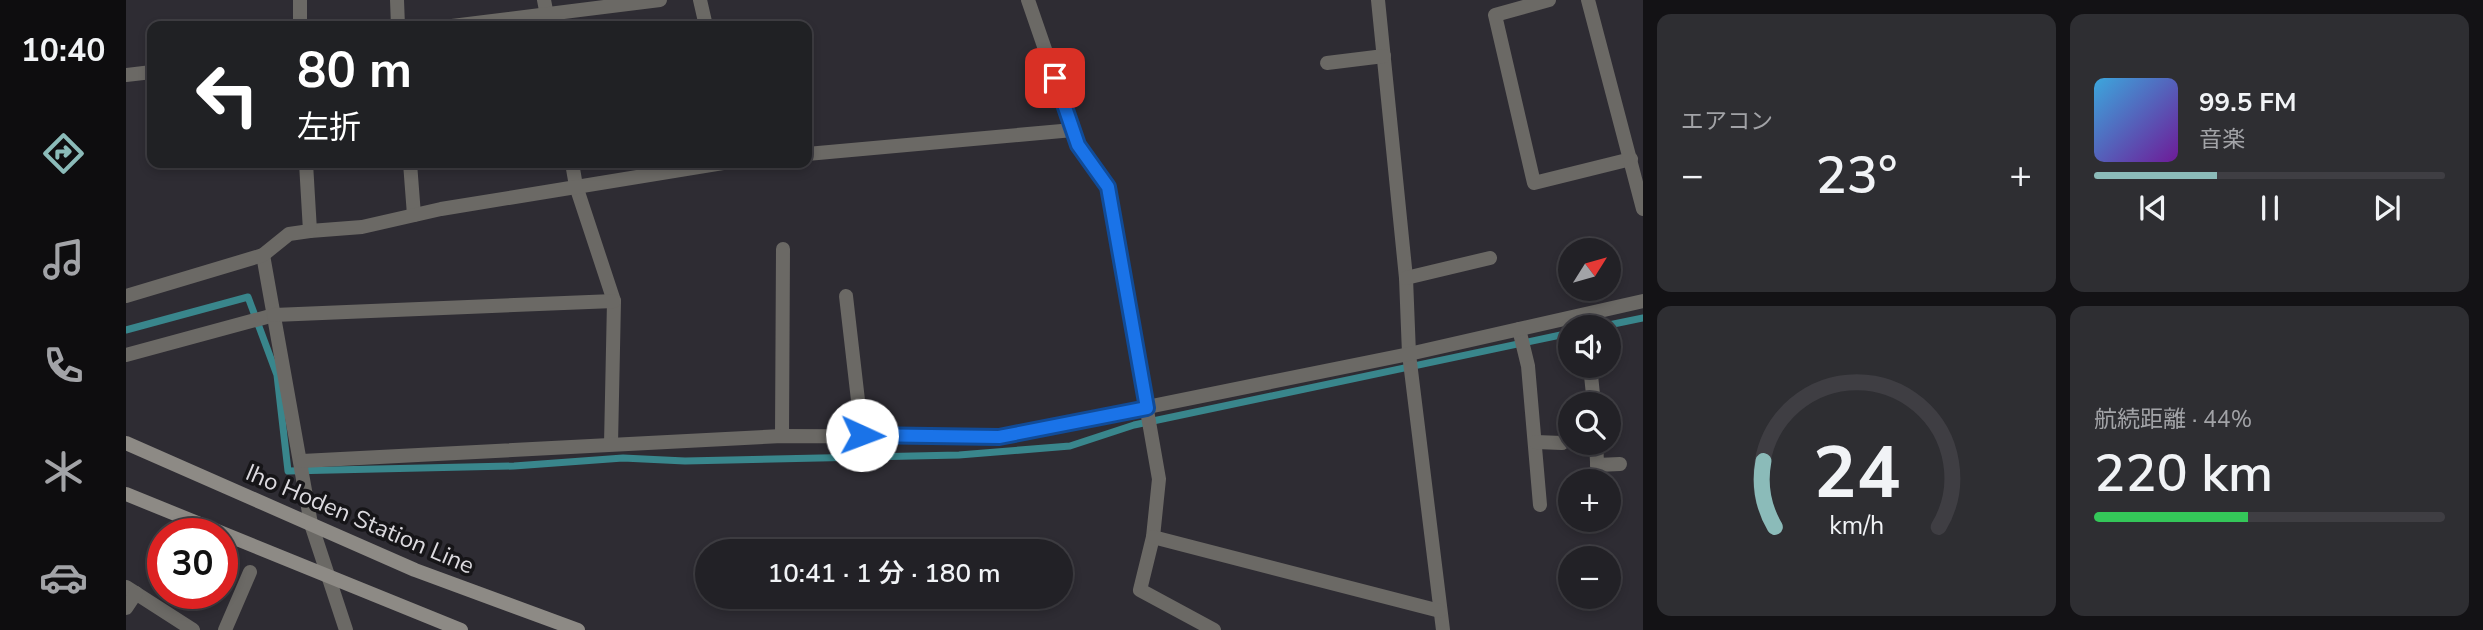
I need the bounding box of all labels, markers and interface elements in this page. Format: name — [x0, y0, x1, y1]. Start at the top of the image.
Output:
text: 10:40 — [21, 29, 105, 72]
text: 80 m — [297, 37, 412, 104]
pin — [1025, 48, 1085, 108]
icon: left — [182, 49, 273, 140]
icon: arrive — [1036, 59, 1074, 97]
text: 99.5 FM — [2199, 85, 2296, 120]
text: 左折 — [297, 106, 361, 149]
text: エアコン — [1681, 106, 1773, 137]
text: 音楽 — [2199, 124, 2245, 155]
icon: directions — [39, 129, 88, 178]
text: 23° — [1816, 140, 1897, 211]
text: − — [1681, 150, 1704, 201]
text: + — [2009, 150, 2032, 201]
icon: previous — [2134, 189, 2172, 227]
icon: pause — [2251, 189, 2289, 227]
icon: next — [2368, 189, 2406, 227]
icon: music — [39, 235, 88, 284]
north arrow — [1558, 238, 1620, 301]
map controls — [1558, 238, 1621, 609]
button: sound — [1558, 315, 1621, 378]
icon: phone — [39, 341, 88, 390]
button: search — [1558, 392, 1621, 455]
position arrow — [825, 398, 899, 472]
text: 航続距離 · 44% — [2094, 404, 2252, 435]
text: 24 — [1813, 423, 1900, 523]
text: 220 km — [2094, 438, 2273, 509]
icon: climate — [39, 447, 88, 496]
street label: Iho Hoden Station Line — [241, 456, 479, 582]
button: + — [1558, 469, 1621, 532]
text: km/h — [1829, 509, 1884, 543]
speed limit sign: 30 — [147, 518, 238, 609]
button: − — [1558, 546, 1621, 609]
icon: car — [39, 553, 88, 602]
text: 10:41 · 1 分 · 180 m — [768, 556, 1000, 591]

